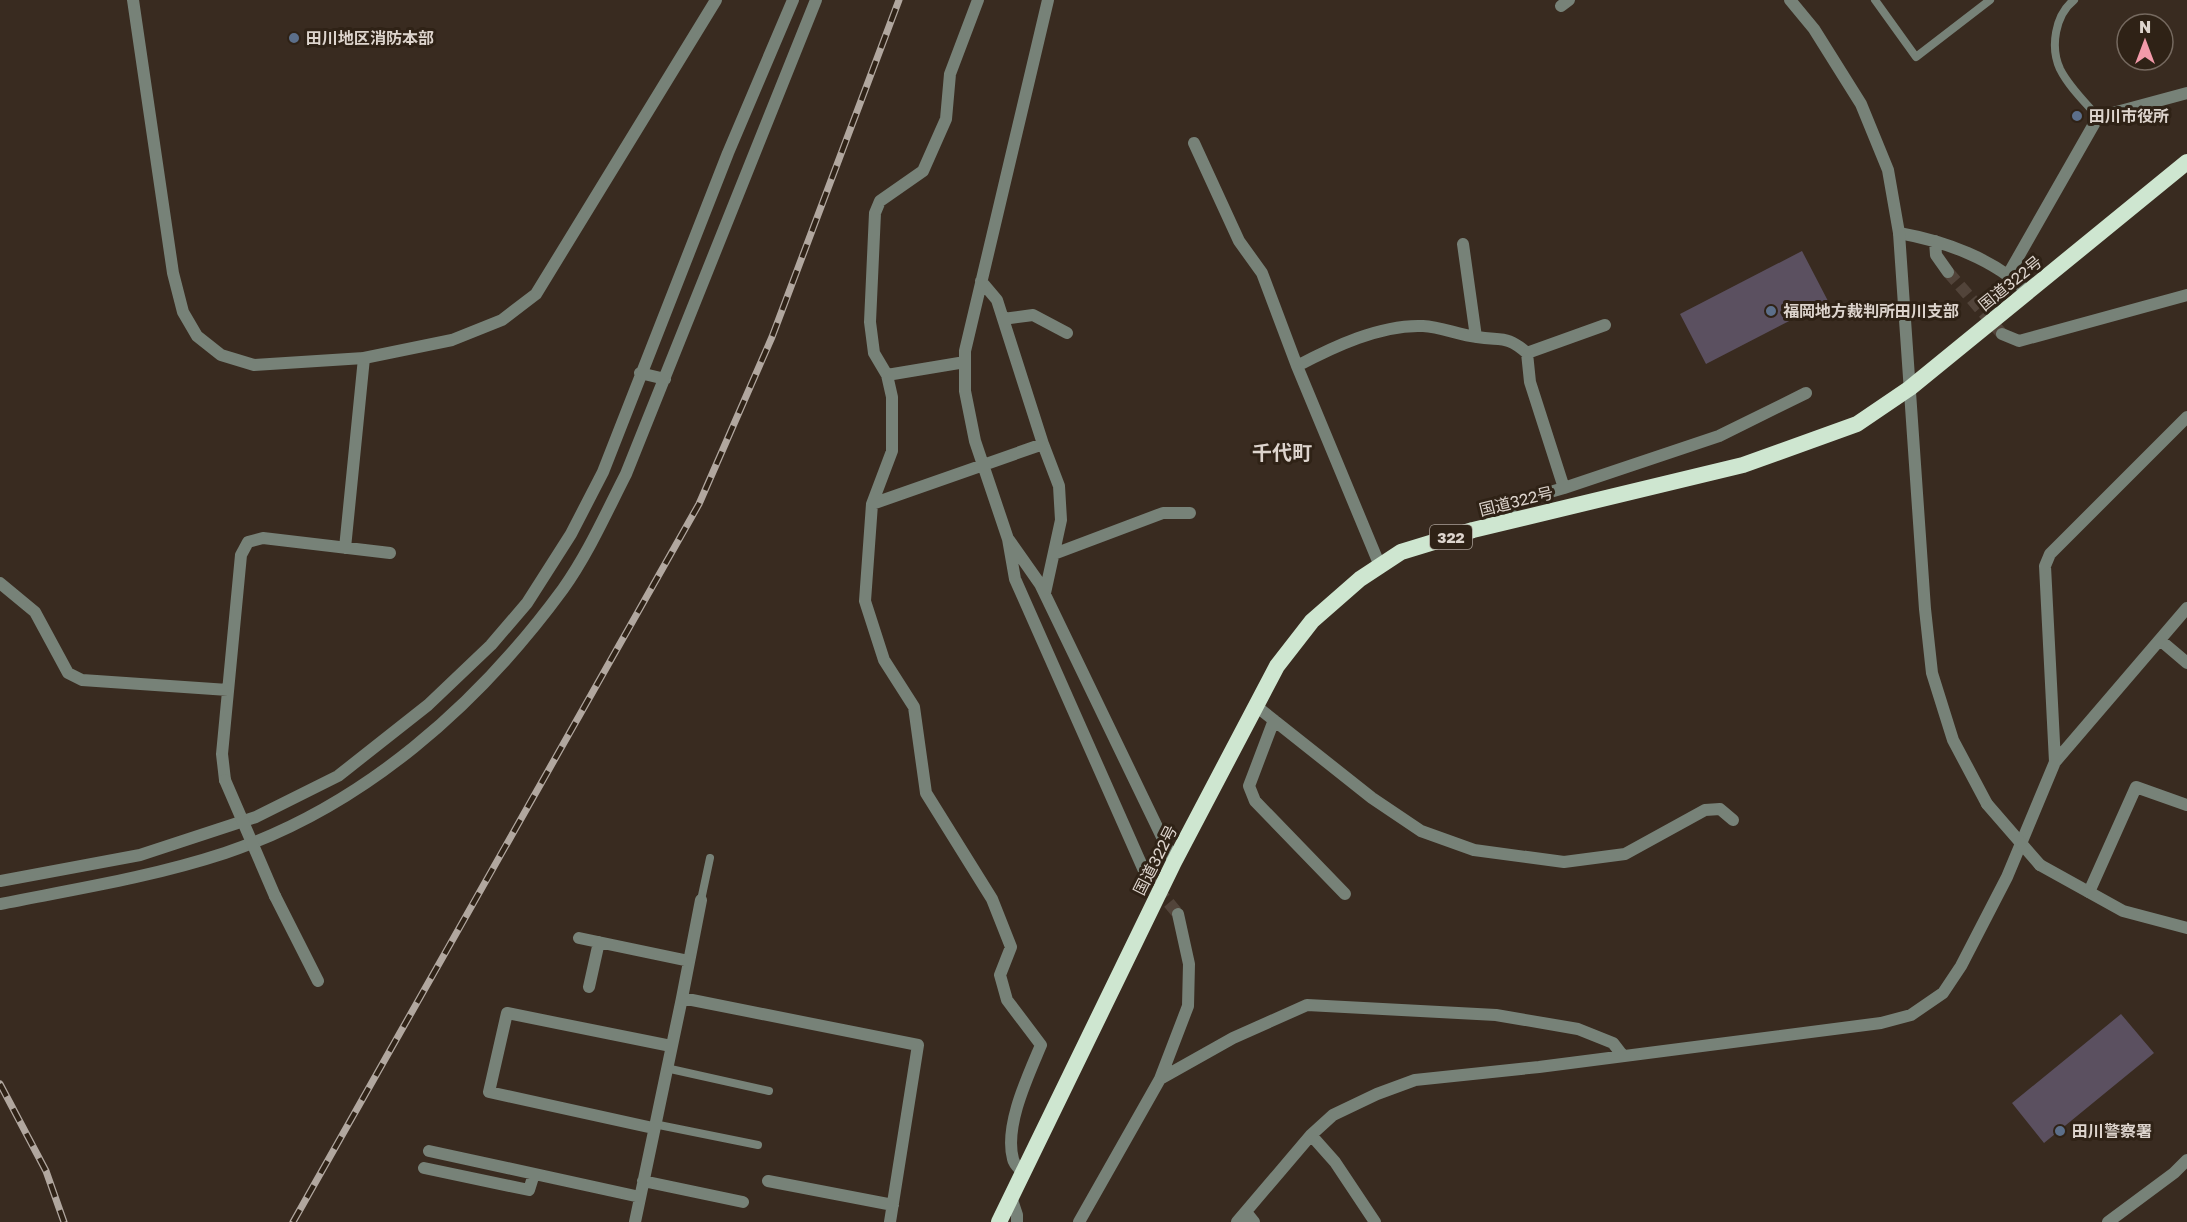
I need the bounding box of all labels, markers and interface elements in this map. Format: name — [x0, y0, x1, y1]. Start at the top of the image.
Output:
north arrow — [2115, 12, 2175, 72]
text: N — [2139, 17, 2151, 37]
place label: 田川地区消防本部 — [306, 28, 434, 48]
marker: 田川地区消防本部 — [287, 31, 301, 45]
place label: 田川市役所 — [2089, 106, 2169, 126]
marker: 田川市役所 — [2070, 109, 2084, 123]
street label: 国道322号 — [1974, 251, 2046, 315]
place label: 福岡地方裁判所田川支部 — [1783, 301, 1959, 321]
marker: 福岡地方裁判所田川支部 — [1764, 304, 1778, 318]
district label: 千代町 — [1252, 440, 1312, 464]
street label: 国道322号 — [1477, 482, 1555, 520]
road number: 322 — [1430, 525, 1472, 549]
street label: 国道322号 — [1129, 822, 1181, 898]
place label: 田川警察署 — [2072, 1121, 2152, 1141]
marker: 田川警察署 — [2053, 1124, 2067, 1138]

